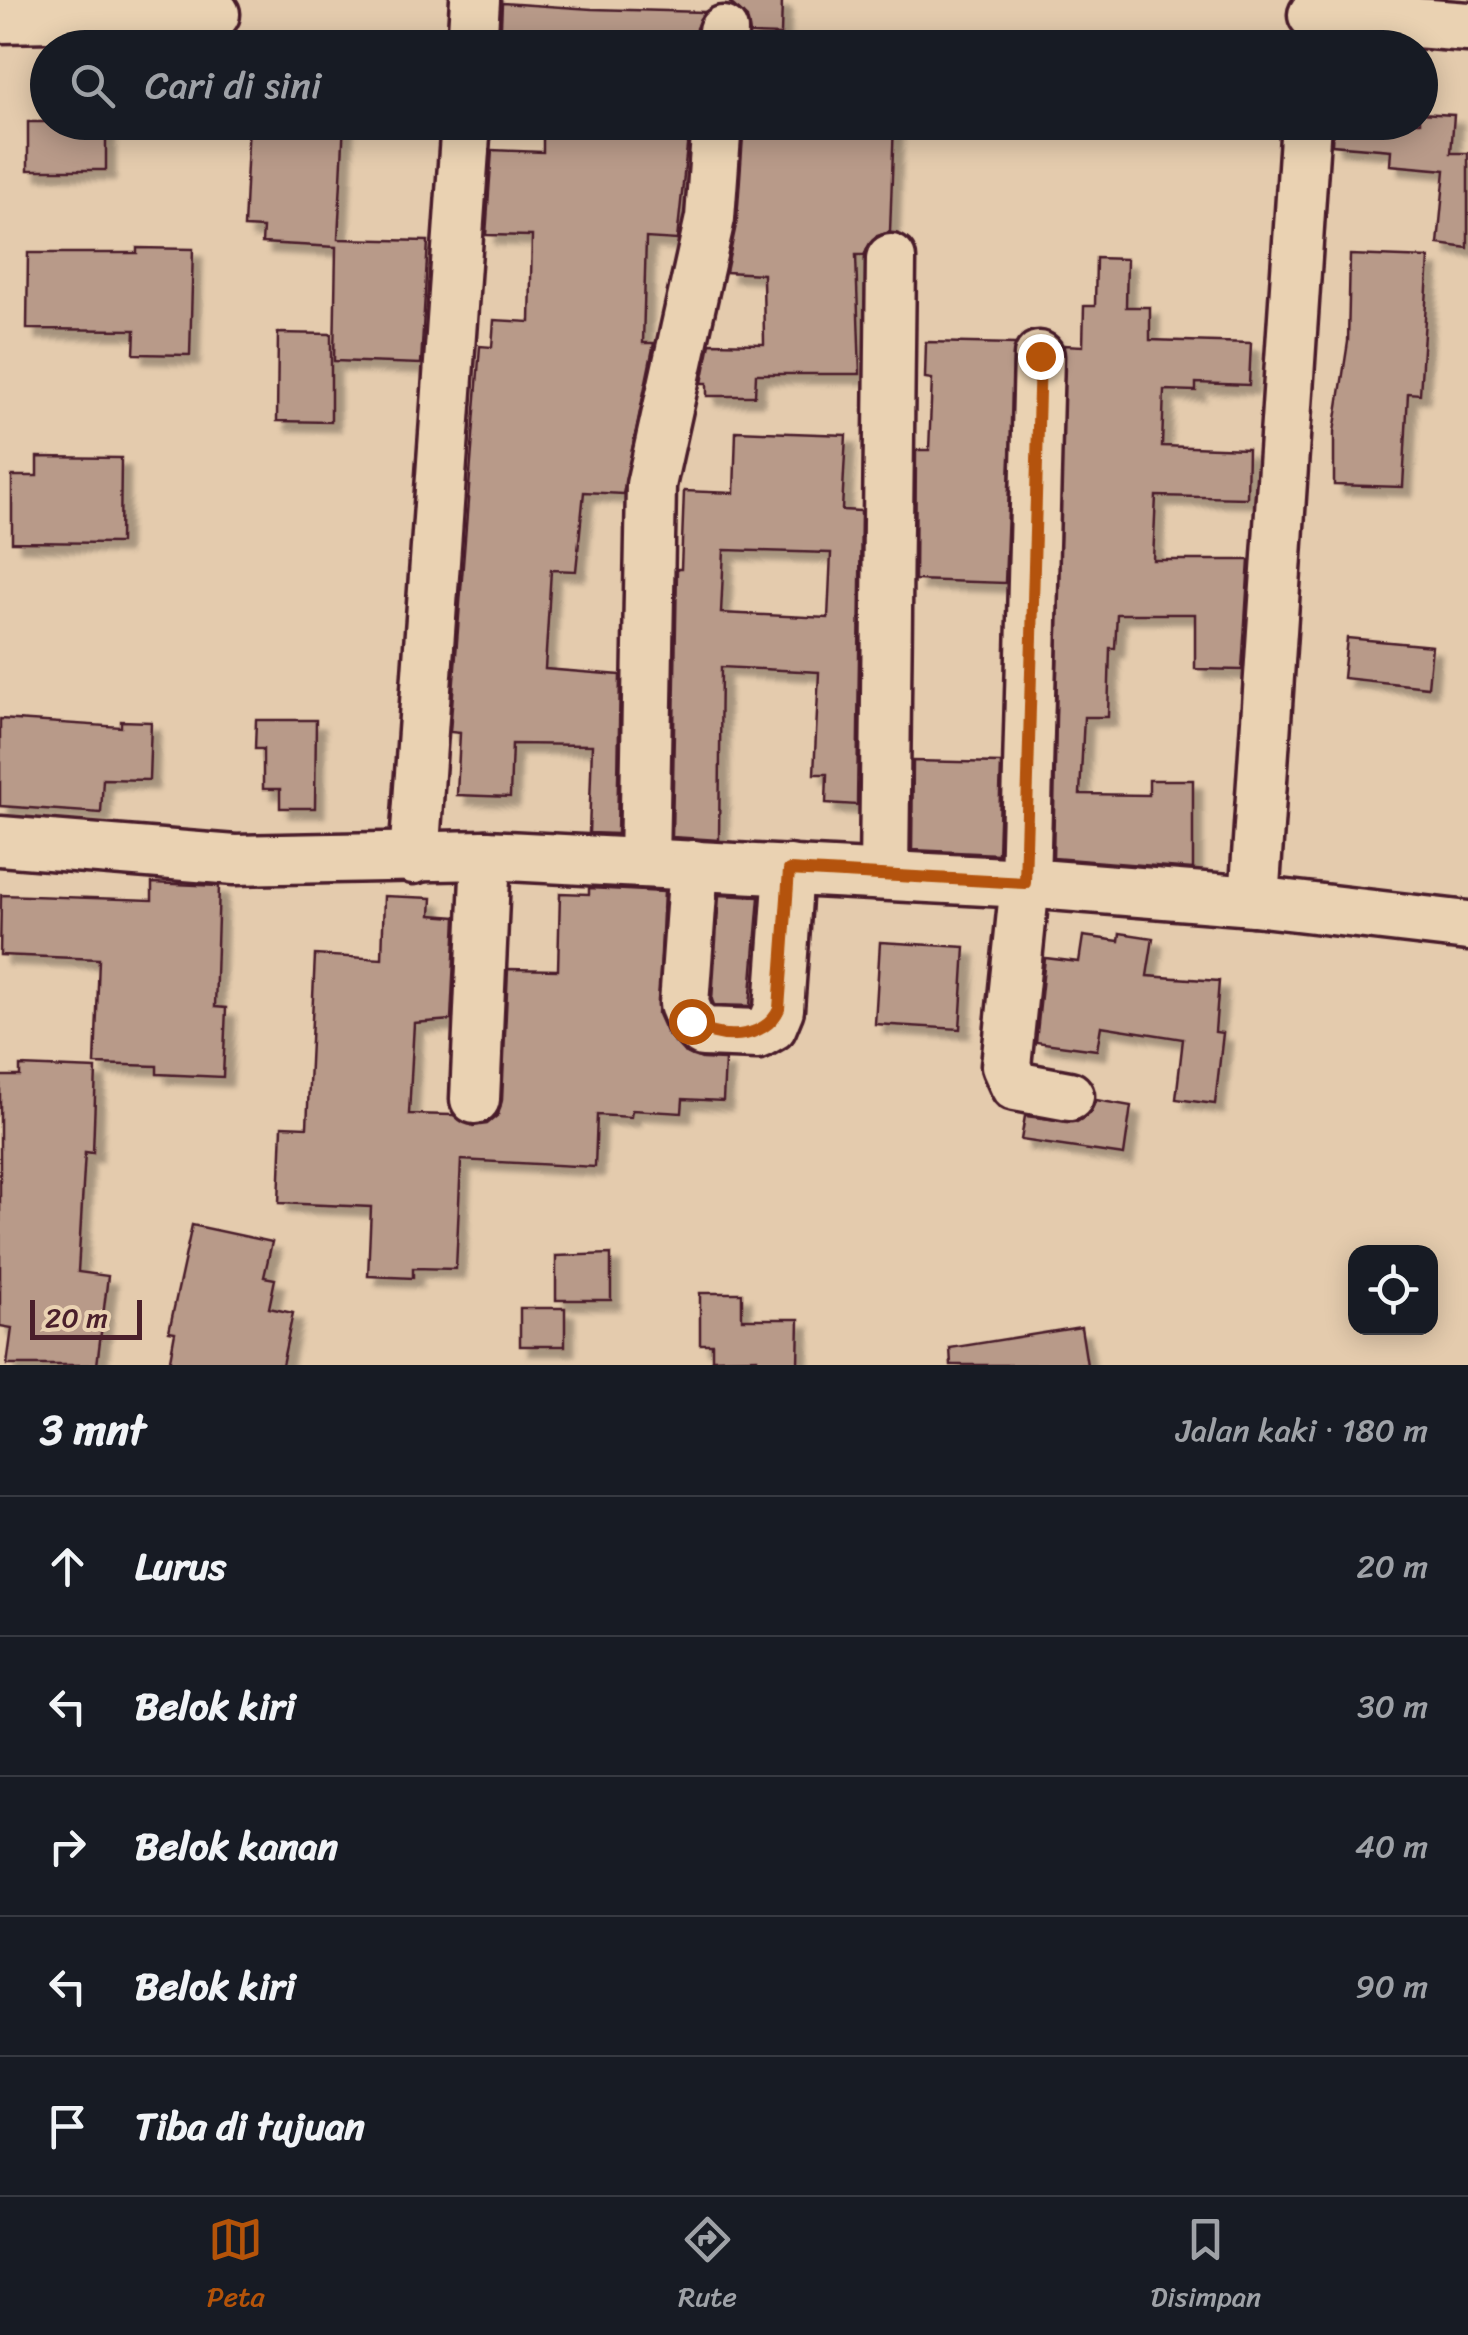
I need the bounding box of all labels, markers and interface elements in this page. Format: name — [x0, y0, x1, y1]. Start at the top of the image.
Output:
search box — [30, 30, 1438, 140]
text: Cari di sini — [145, 52, 321, 119]
icon: search — [65, 58, 120, 113]
route end — [1018, 334, 1064, 380]
route start — [669, 999, 715, 1045]
map controls — [1348, 1245, 1438, 1335]
button: locate — [1348, 1245, 1438, 1335]
text: 20 m — [45, 1293, 108, 1342]
scale bar — [30, 1295, 142, 1340]
text: 3 mnt — [40, 1393, 146, 1467]
text: Jalan kaki · 180 m — [1176, 1402, 1428, 1459]
text: Lurus — [135, 1533, 226, 1600]
text: 20 m — [1356, 1538, 1428, 1595]
icon: ahead — [40, 1539, 95, 1594]
text: Belok kiri — [135, 1673, 295, 1740]
text: 30 m — [1357, 1678, 1428, 1735]
icon: left — [40, 1679, 95, 1734]
text: Belok kanan — [135, 1813, 338, 1880]
text: 40 m — [1355, 1818, 1428, 1875]
icon: right — [40, 1819, 95, 1874]
text: Belok kiri — [135, 1953, 295, 2020]
text: 90 m — [1355, 1958, 1428, 2015]
icon: left — [40, 1959, 95, 2014]
text: Tiba di tujuan — [135, 2093, 365, 2160]
icon: arrive — [40, 2099, 95, 2154]
tab: Peta — [207, 2212, 265, 2321]
tab: Rute — [678, 2212, 737, 2321]
tab: Disimpan — [1151, 2212, 1261, 2321]

